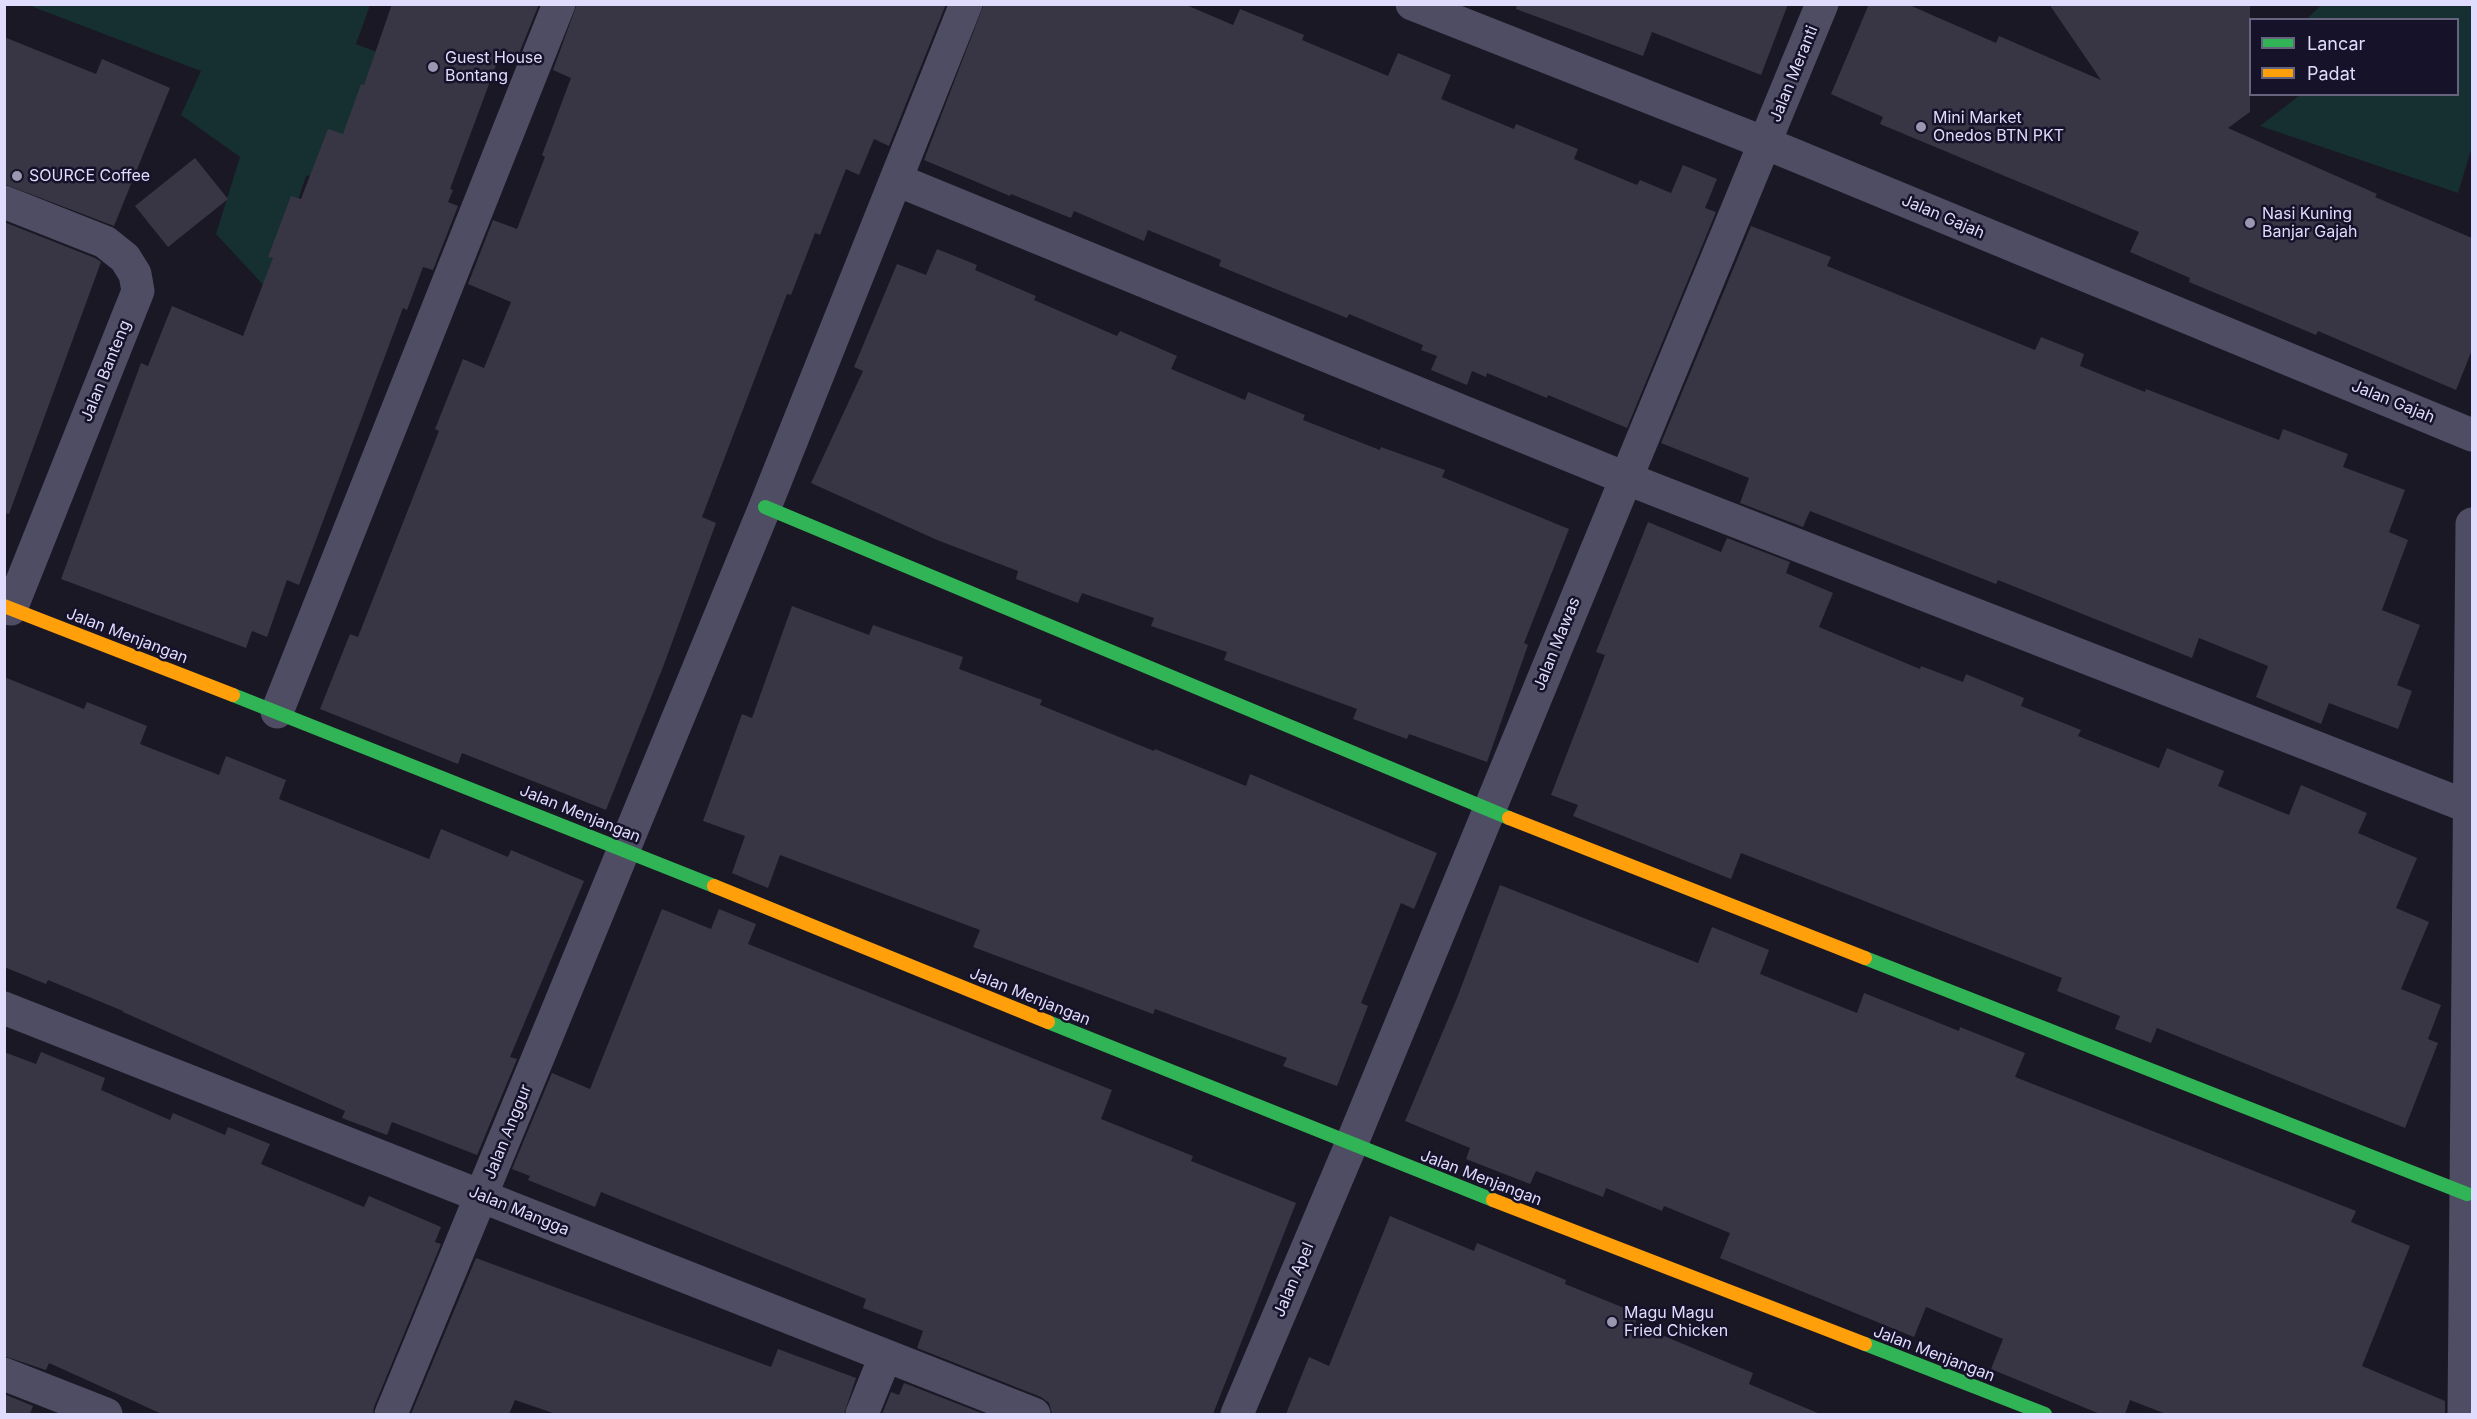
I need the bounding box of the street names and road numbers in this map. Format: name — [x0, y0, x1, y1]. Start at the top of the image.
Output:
street label: Jalan Meranti — [1766, 23, 1822, 125]
street label: Jalan Gajah — [1899, 191, 1987, 243]
street label: Jalan Banteng — [77, 318, 135, 424]
street label: Jalan Gajah — [2349, 377, 2437, 427]
street label: Jalan Mawas — [1530, 595, 1584, 693]
street label: Jalan Menjangan — [63, 604, 191, 668]
street label: Jalan Menjangan — [517, 781, 643, 847]
street label: Jalan Menjangan — [967, 964, 1093, 1030]
street label: Jalan Anggur — [480, 1082, 536, 1182]
street label: Jalan Menjangan — [1417, 1146, 1545, 1210]
street label: Jalan Mangga — [466, 1182, 572, 1240]
street label: Jalan Apel — [1270, 1240, 1318, 1320]
street label: Jalan Menjangan — [1870, 1322, 1998, 1386]

